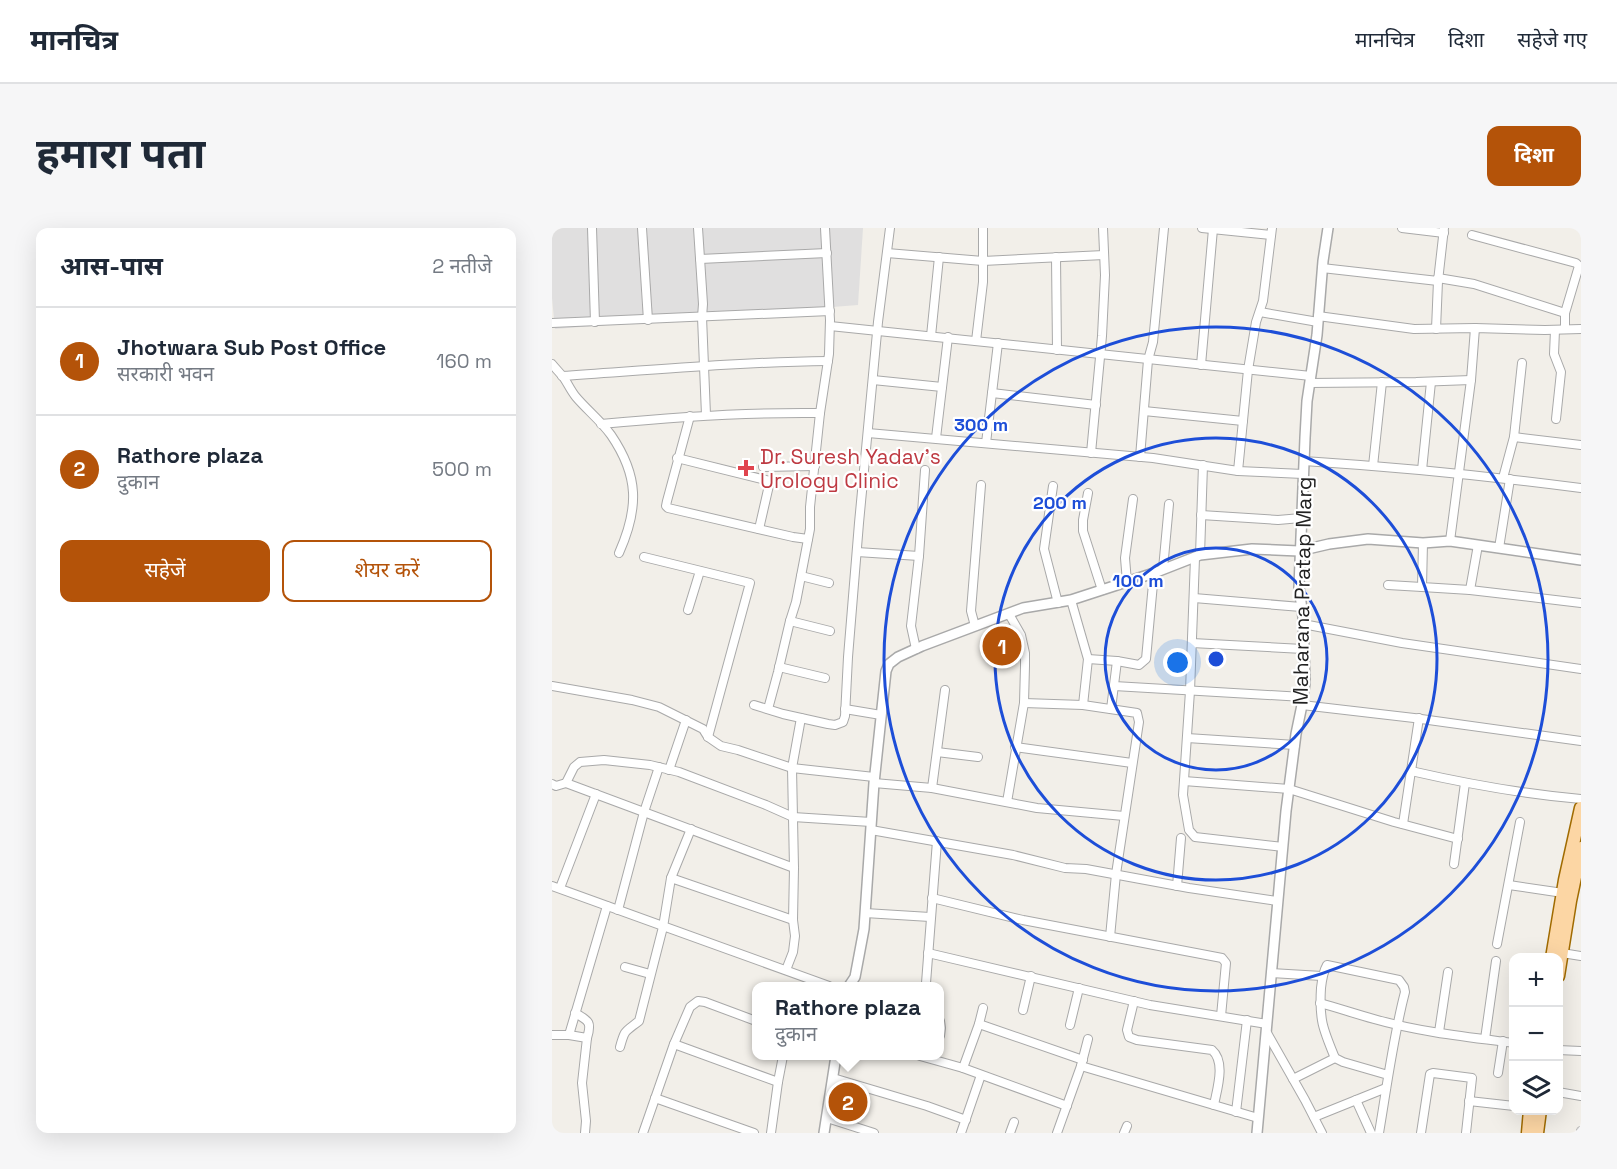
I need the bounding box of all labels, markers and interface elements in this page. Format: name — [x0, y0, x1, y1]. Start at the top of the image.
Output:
text: मानचित्र — [30, 22, 118, 58]
text: मानचित्र — [1355, 26, 1415, 53]
text: दिशा — [1448, 26, 1484, 53]
text: सहेजे गए — [1517, 26, 1587, 53]
button: दिशा — [1487, 126, 1581, 186]
text: हमारा पता — [36, 127, 205, 180]
text: आस-पास — [60, 249, 163, 283]
text: 2 नतीजे — [432, 253, 492, 279]
text: Jhotwara Sub Post Office — [117, 333, 386, 361]
text: 1 — [75, 348, 84, 374]
text: 160 m — [436, 348, 492, 374]
text: सरकारी भवन — [117, 361, 214, 387]
text: 300 m — [954, 413, 1008, 436]
text: Rathore plaza — [117, 441, 263, 469]
place label: Dr. Suresh Yadav's Urology Clinic — [760, 443, 941, 494]
text: 2 — [74, 456, 85, 482]
text: 500 m — [432, 456, 492, 482]
marker: Dr. Suresh Yadav's Urology Clinic — [737, 459, 755, 477]
text: दुकान — [117, 469, 159, 495]
street label: Maharana Pratap Marg — [1287, 476, 1317, 706]
text: 200 m — [1033, 491, 1087, 514]
button: सहेजें — [60, 540, 270, 602]
button: शेयर करें — [282, 540, 492, 602]
text: 100 m — [1112, 569, 1164, 592]
pin: 1 — [982, 624, 1022, 668]
your location — [1163, 648, 1192, 677]
centre of rings — [1206, 649, 1226, 669]
map controls — [1509, 953, 1563, 1115]
button: + — [1509, 953, 1563, 1007]
popup — [752, 982, 944, 1060]
text: Rathore plaza — [775, 993, 921, 1021]
button: − — [1509, 1007, 1563, 1061]
text: दुकान — [775, 1021, 817, 1047]
button: layers — [1509, 1061, 1563, 1115]
pin: 2 — [828, 1080, 868, 1124]

